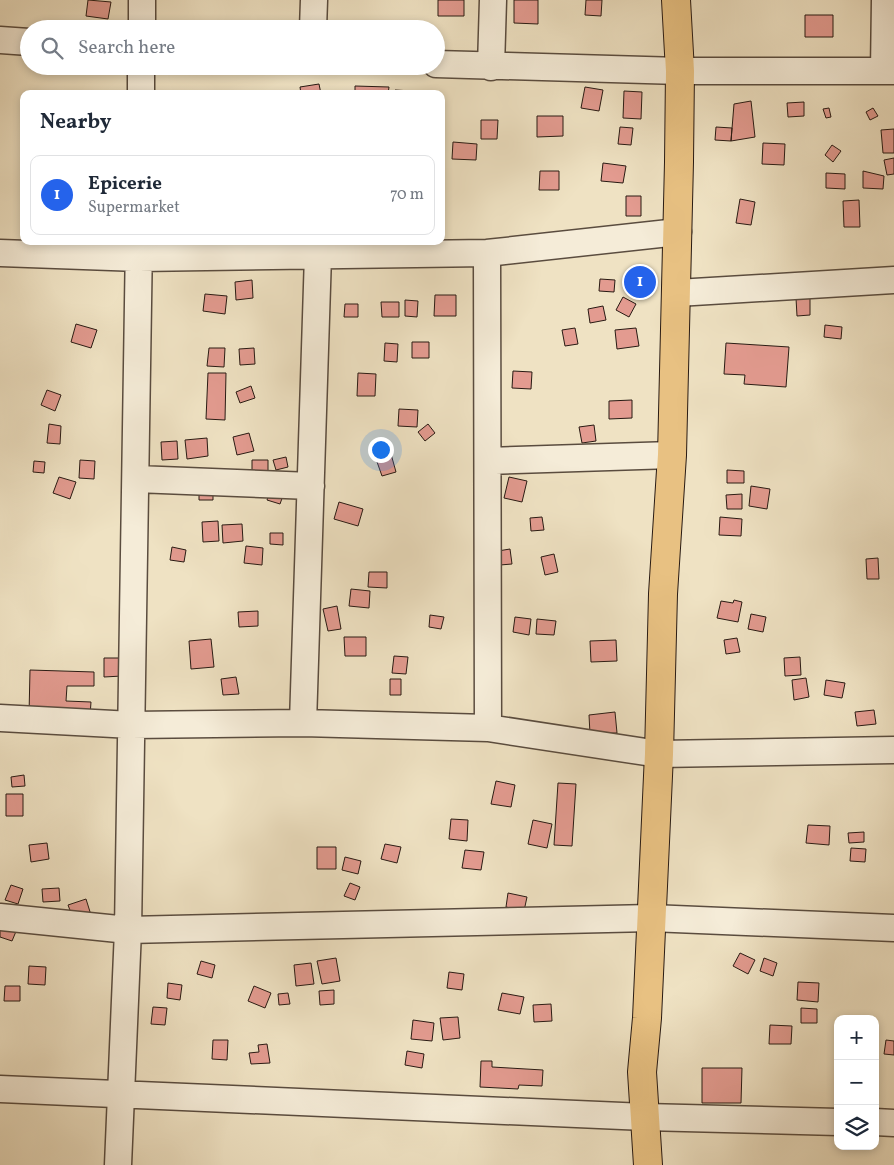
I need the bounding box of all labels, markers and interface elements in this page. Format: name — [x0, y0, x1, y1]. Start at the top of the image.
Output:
search box — [20, 20, 445, 75]
icon: search — [38, 34, 66, 62]
text: Search here — [78, 35, 175, 61]
text: Nearby — [40, 108, 111, 137]
text: Epicerie — [88, 171, 162, 197]
text: 1 — [54, 184, 60, 206]
text: 70 m — [390, 184, 424, 206]
text: Supermarket — [88, 197, 180, 219]
pin: 1 — [624, 263, 656, 301]
your location — [368, 437, 394, 463]
map controls — [834, 1015, 879, 1150]
button: + — [834, 1015, 879, 1060]
button: − — [834, 1060, 879, 1105]
button: layers — [834, 1105, 879, 1150]

